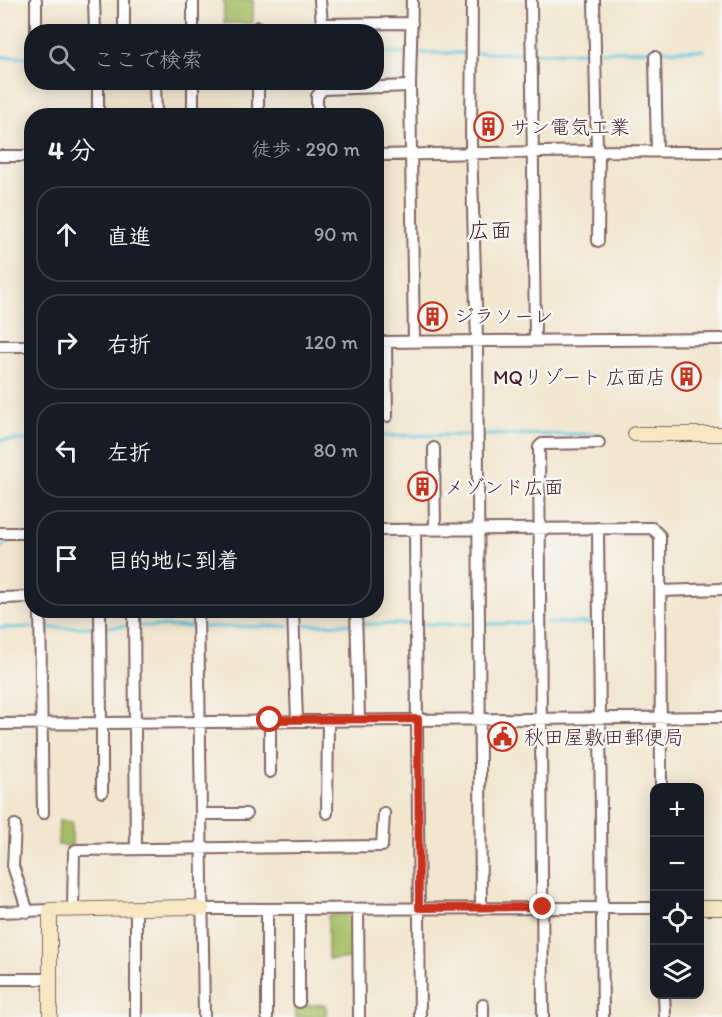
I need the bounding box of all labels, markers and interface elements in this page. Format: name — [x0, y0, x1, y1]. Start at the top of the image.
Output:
search box — [24, 24, 384, 90]
icon: search — [45, 41, 78, 74]
text: ここで検索 — [93, 46, 203, 73]
building icon: サン電気工業 — [473, 111, 505, 143]
place label: サン電気工業 — [510, 115, 630, 139]
text: 4 分 — [48, 134, 95, 166]
text: 徒歩 · 290 m — [252, 137, 360, 161]
district label: 広面 — [468, 217, 512, 244]
icon: ahead — [50, 218, 83, 251]
text: 90 m — [314, 222, 358, 246]
text: 直進 — [107, 223, 151, 250]
building icon: ジラソーレ — [417, 300, 449, 332]
place label: ジラソーレ — [454, 304, 553, 328]
icon: right — [50, 326, 83, 359]
text: 120 m — [305, 330, 358, 354]
text: 右折 — [107, 331, 151, 358]
building icon: MQリゾート 広面店 — [671, 361, 703, 393]
place label: MQリゾート 広面店 — [493, 365, 666, 389]
icon: left — [50, 434, 83, 467]
text: 80 m — [313, 438, 358, 462]
text: 左折 — [107, 439, 151, 466]
building icon: メゾンド広面 — [407, 471, 439, 503]
place label: メゾンド広面 — [444, 475, 564, 499]
icon: arrive — [50, 542, 83, 575]
text: 目的地に到着 — [107, 547, 239, 574]
route start — [256, 706, 282, 732]
public building icon: 秋田屋敷田郵便局 — [487, 721, 519, 753]
place label: 秋田屋敷田郵便局 — [524, 725, 684, 749]
map controls — [650, 783, 704, 999]
button: + — [650, 783, 704, 837]
button: − — [650, 837, 704, 891]
button: locate — [650, 891, 704, 945]
route end — [529, 893, 555, 919]
button: layers — [650, 945, 704, 999]

